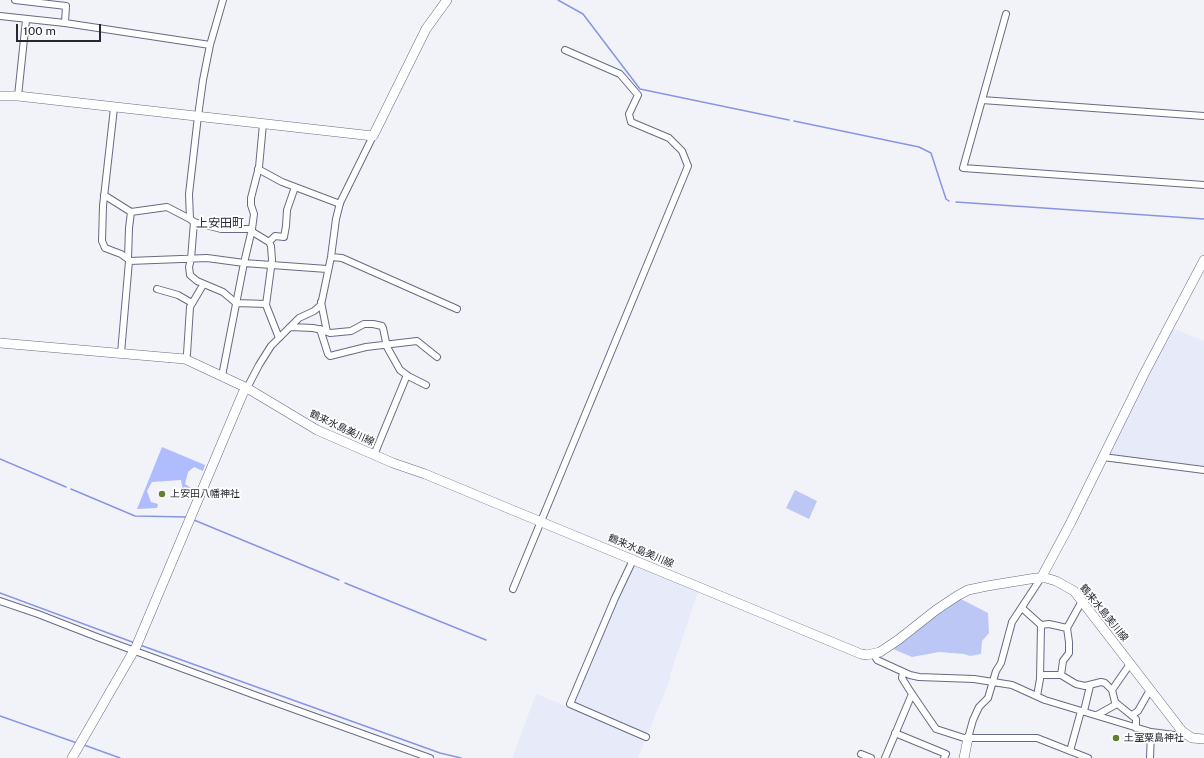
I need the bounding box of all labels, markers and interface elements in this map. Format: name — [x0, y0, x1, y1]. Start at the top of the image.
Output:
scale bar — [18, 16, 103, 42]
text: 100 m — [23, 24, 56, 38]
district label: 上安田町 — [196, 216, 244, 230]
street label: 鶴来水島美川線 — [308, 408, 376, 448]
place label: 上安田八幡神社 — [170, 488, 240, 500]
marker: 上安田八幡神社 — [157, 489, 167, 499]
street label: 鶴来水島美川線 — [606, 532, 676, 570]
street label: 鶴来水島美川線 — [1077, 582, 1131, 644]
place label: 土室粟島神社 — [1124, 732, 1184, 744]
marker: 土室粟島神社 — [1111, 733, 1121, 743]

